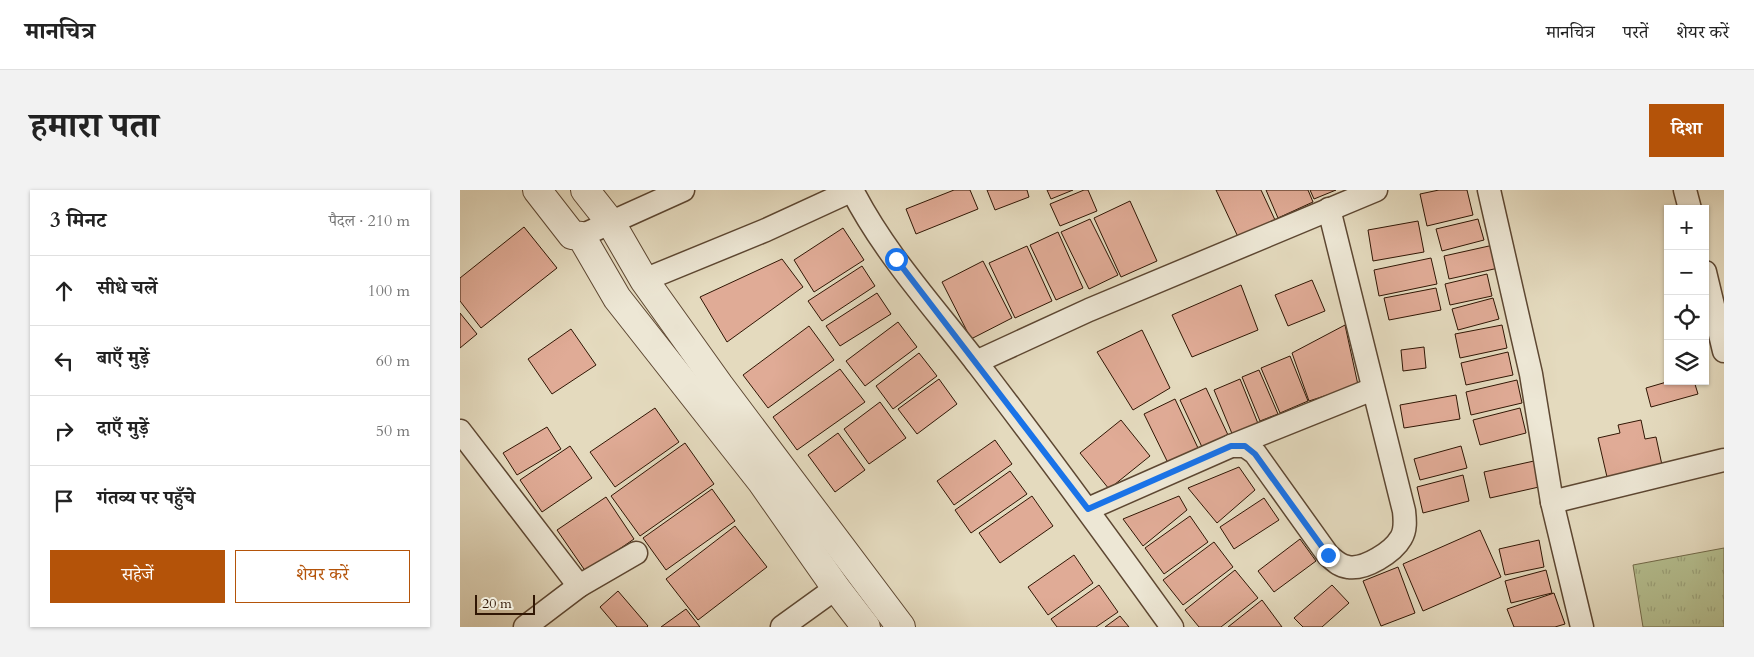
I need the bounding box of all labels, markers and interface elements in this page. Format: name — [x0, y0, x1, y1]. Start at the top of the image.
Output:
text: मानचित्र — [25, 15, 95, 48]
text: मानचित्र — [1546, 20, 1595, 45]
text: परतें — [1623, 20, 1648, 45]
text: शेयर करें — [1676, 20, 1729, 45]
text: हमारा पता — [30, 102, 159, 150]
button: दिशा — [1649, 104, 1724, 157]
map controls — [1664, 205, 1709, 385]
button: + — [1664, 205, 1709, 250]
text: 3 मिनट — [50, 206, 106, 235]
text: पैदल · 210 m — [329, 210, 410, 232]
route start — [885, 248, 908, 271]
button: − — [1664, 250, 1709, 295]
text: सीधे चलें — [97, 275, 157, 301]
icon: ahead — [50, 277, 78, 305]
text: 100 m — [368, 280, 410, 302]
button: locate — [1664, 295, 1709, 340]
button: layers — [1664, 340, 1709, 385]
text: बाएँ मुड़ें — [97, 345, 149, 371]
icon: left — [50, 347, 78, 375]
text: 60 m — [376, 350, 410, 372]
text: दाएँ मुड़ें — [97, 415, 149, 441]
icon: right — [50, 417, 78, 445]
text: 50 m — [376, 420, 410, 442]
text: गंतव्य पर पहुँचे — [97, 485, 195, 511]
icon: arrive — [50, 487, 78, 515]
route end — [1317, 544, 1340, 567]
button: सहेजें — [50, 550, 225, 603]
button: शेयर करें — [235, 550, 410, 603]
scale bar — [475, 592, 535, 615]
text: 20 m — [482, 594, 512, 613]

